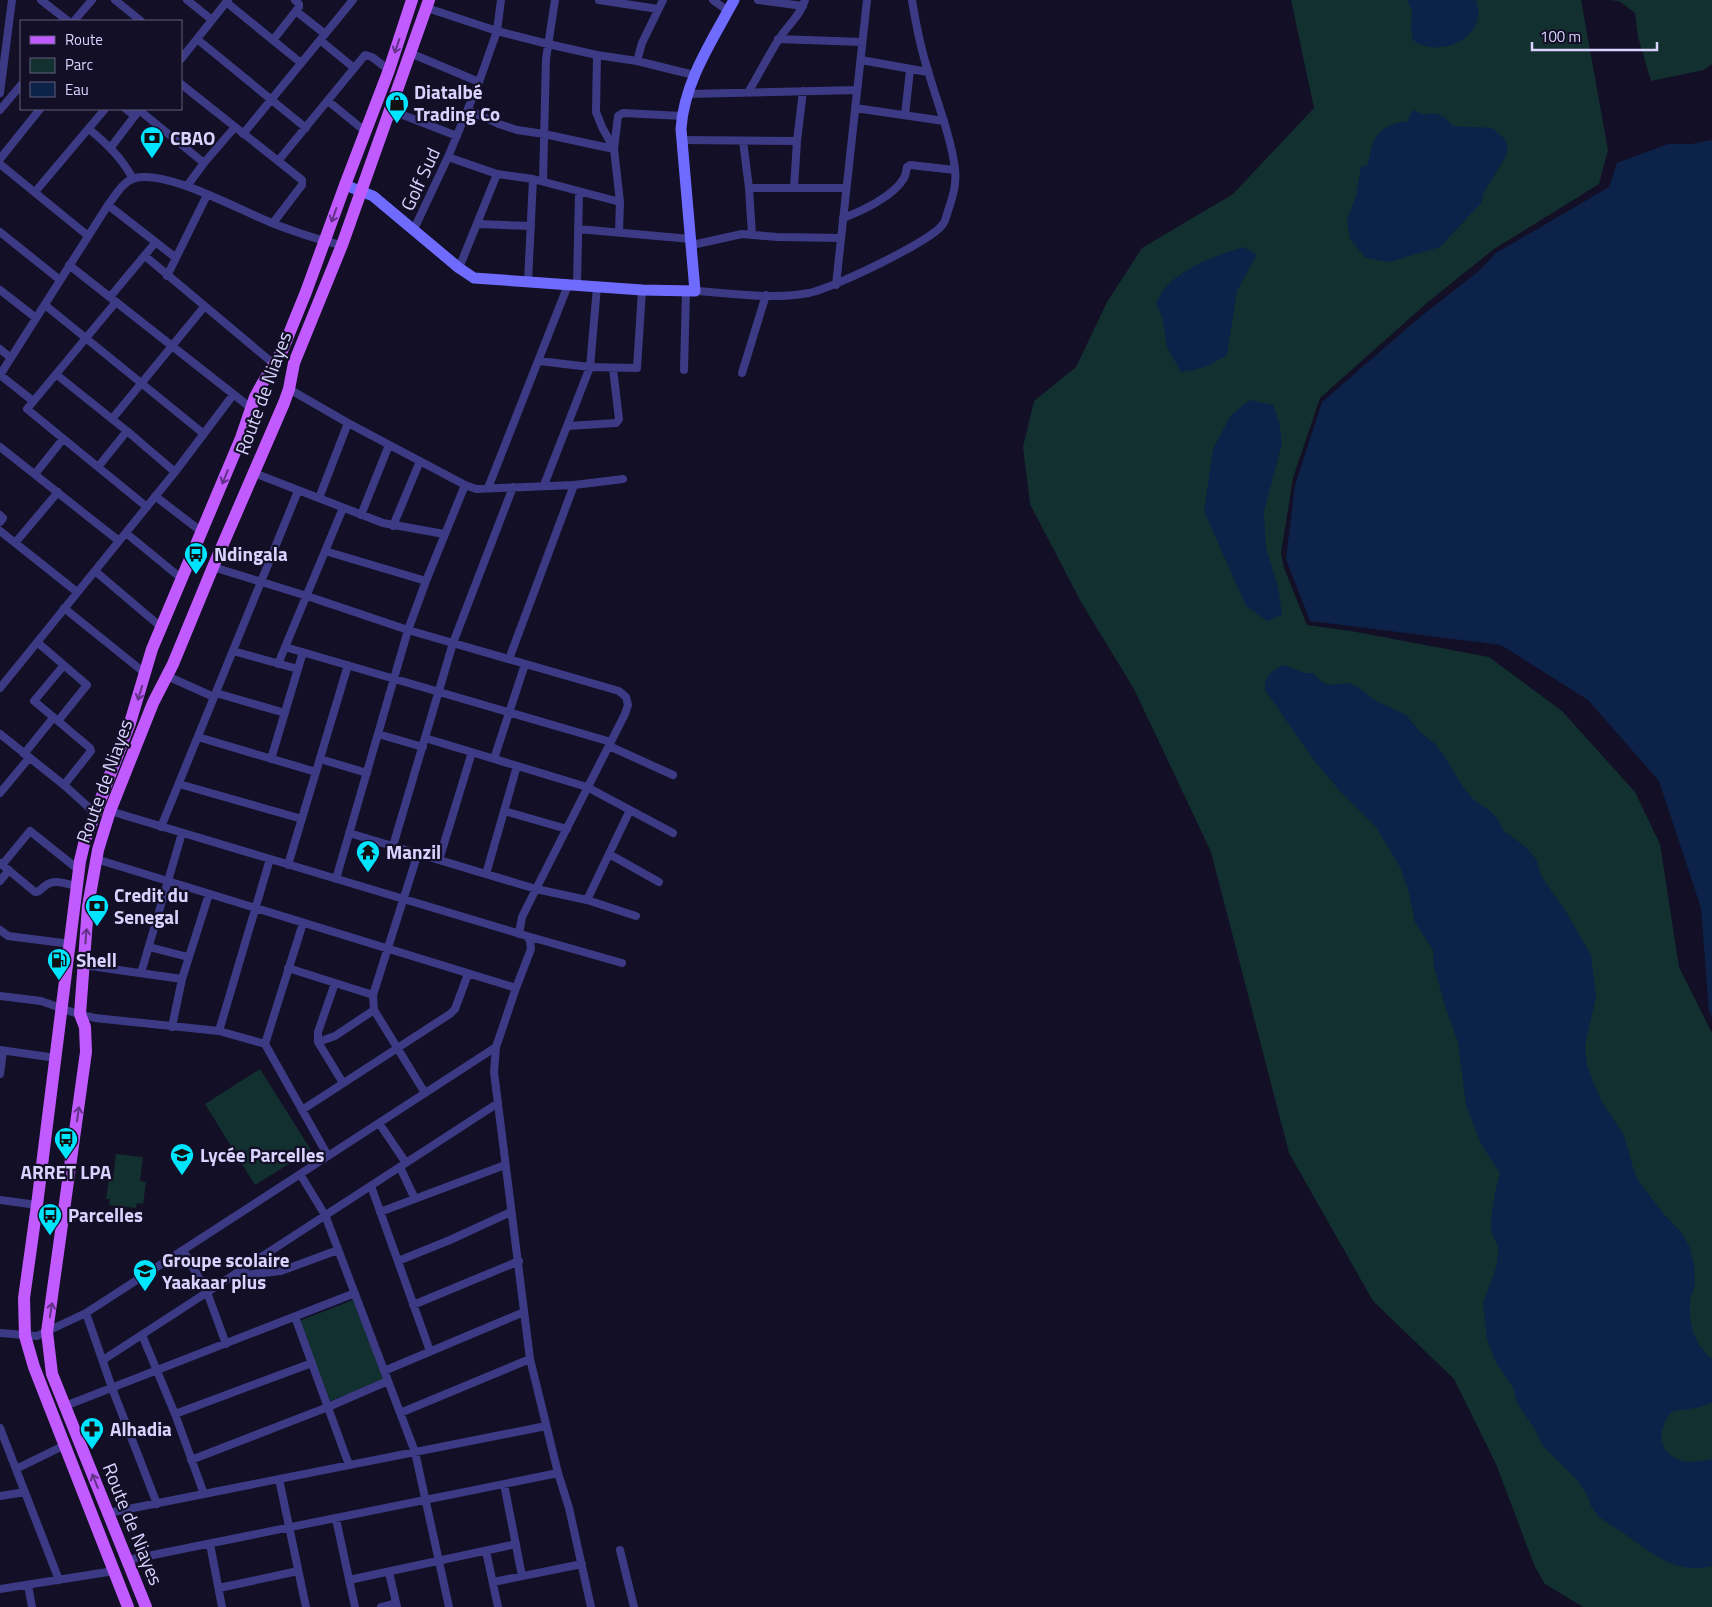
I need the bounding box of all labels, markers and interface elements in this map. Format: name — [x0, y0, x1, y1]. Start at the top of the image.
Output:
legend — [20, 20, 182, 110]
scale bar — [1532, 20, 1657, 52]
text: 100 m — [1540, 25, 1581, 48]
text: Route — [65, 28, 103, 51]
one-way arrow — [392, 38, 401, 54]
text: Parc — [65, 53, 93, 76]
place label: Diatalbé Trading Co — [414, 77, 500, 128]
text: Eau — [65, 78, 89, 101]
shop icon: Diatalbé Trading Co — [384, 90, 410, 124]
place label: CBAO — [170, 123, 215, 152]
bank icon: CBAO — [139, 125, 165, 159]
street label: Golf Sud — [392, 142, 447, 215]
one-way arrow — [329, 207, 338, 222]
street label: Route de Niayes — [227, 327, 298, 459]
one-way arrow — [219, 469, 229, 484]
place label: Ndingala — [214, 539, 288, 568]
bus stop icon: Ndingala — [183, 541, 209, 575]
one-way arrow — [135, 685, 144, 701]
street label: Route de Niayes — [68, 715, 139, 847]
place label: Manzil — [386, 837, 441, 866]
temple icon: Manzil — [355, 839, 381, 873]
place label: Credit du Senegal — [114, 880, 188, 931]
bank icon: Credit du Senegal — [84, 893, 110, 927]
one-way arrow — [81, 928, 90, 944]
place label: Shell — [76, 945, 117, 974]
fuel station icon: Shell — [46, 947, 72, 981]
one-way arrow — [73, 1106, 83, 1122]
bus stop icon: ARRET LPA — [53, 1126, 79, 1160]
place label: Lycée Parcelles — [200, 1140, 325, 1169]
school or university icon: Lycée Parcelles — [169, 1142, 195, 1176]
place label: ARRET LPA — [21, 1157, 112, 1186]
place label: Parcelles — [68, 1200, 143, 1229]
bus stop icon: Parcelles — [37, 1202, 63, 1236]
place label: Groupe scolaire Yaakaar plus — [162, 1245, 290, 1296]
school or university icon: Groupe scolaire Yaakaar plus — [132, 1258, 158, 1292]
one-way arrow — [46, 1302, 56, 1318]
place label: Alhadia — [110, 1414, 172, 1443]
pharmacy icon: Alhadia — [79, 1416, 105, 1450]
street label: Route de Niayes — [96, 1458, 171, 1590]
one-way arrow — [90, 1474, 99, 1489]

